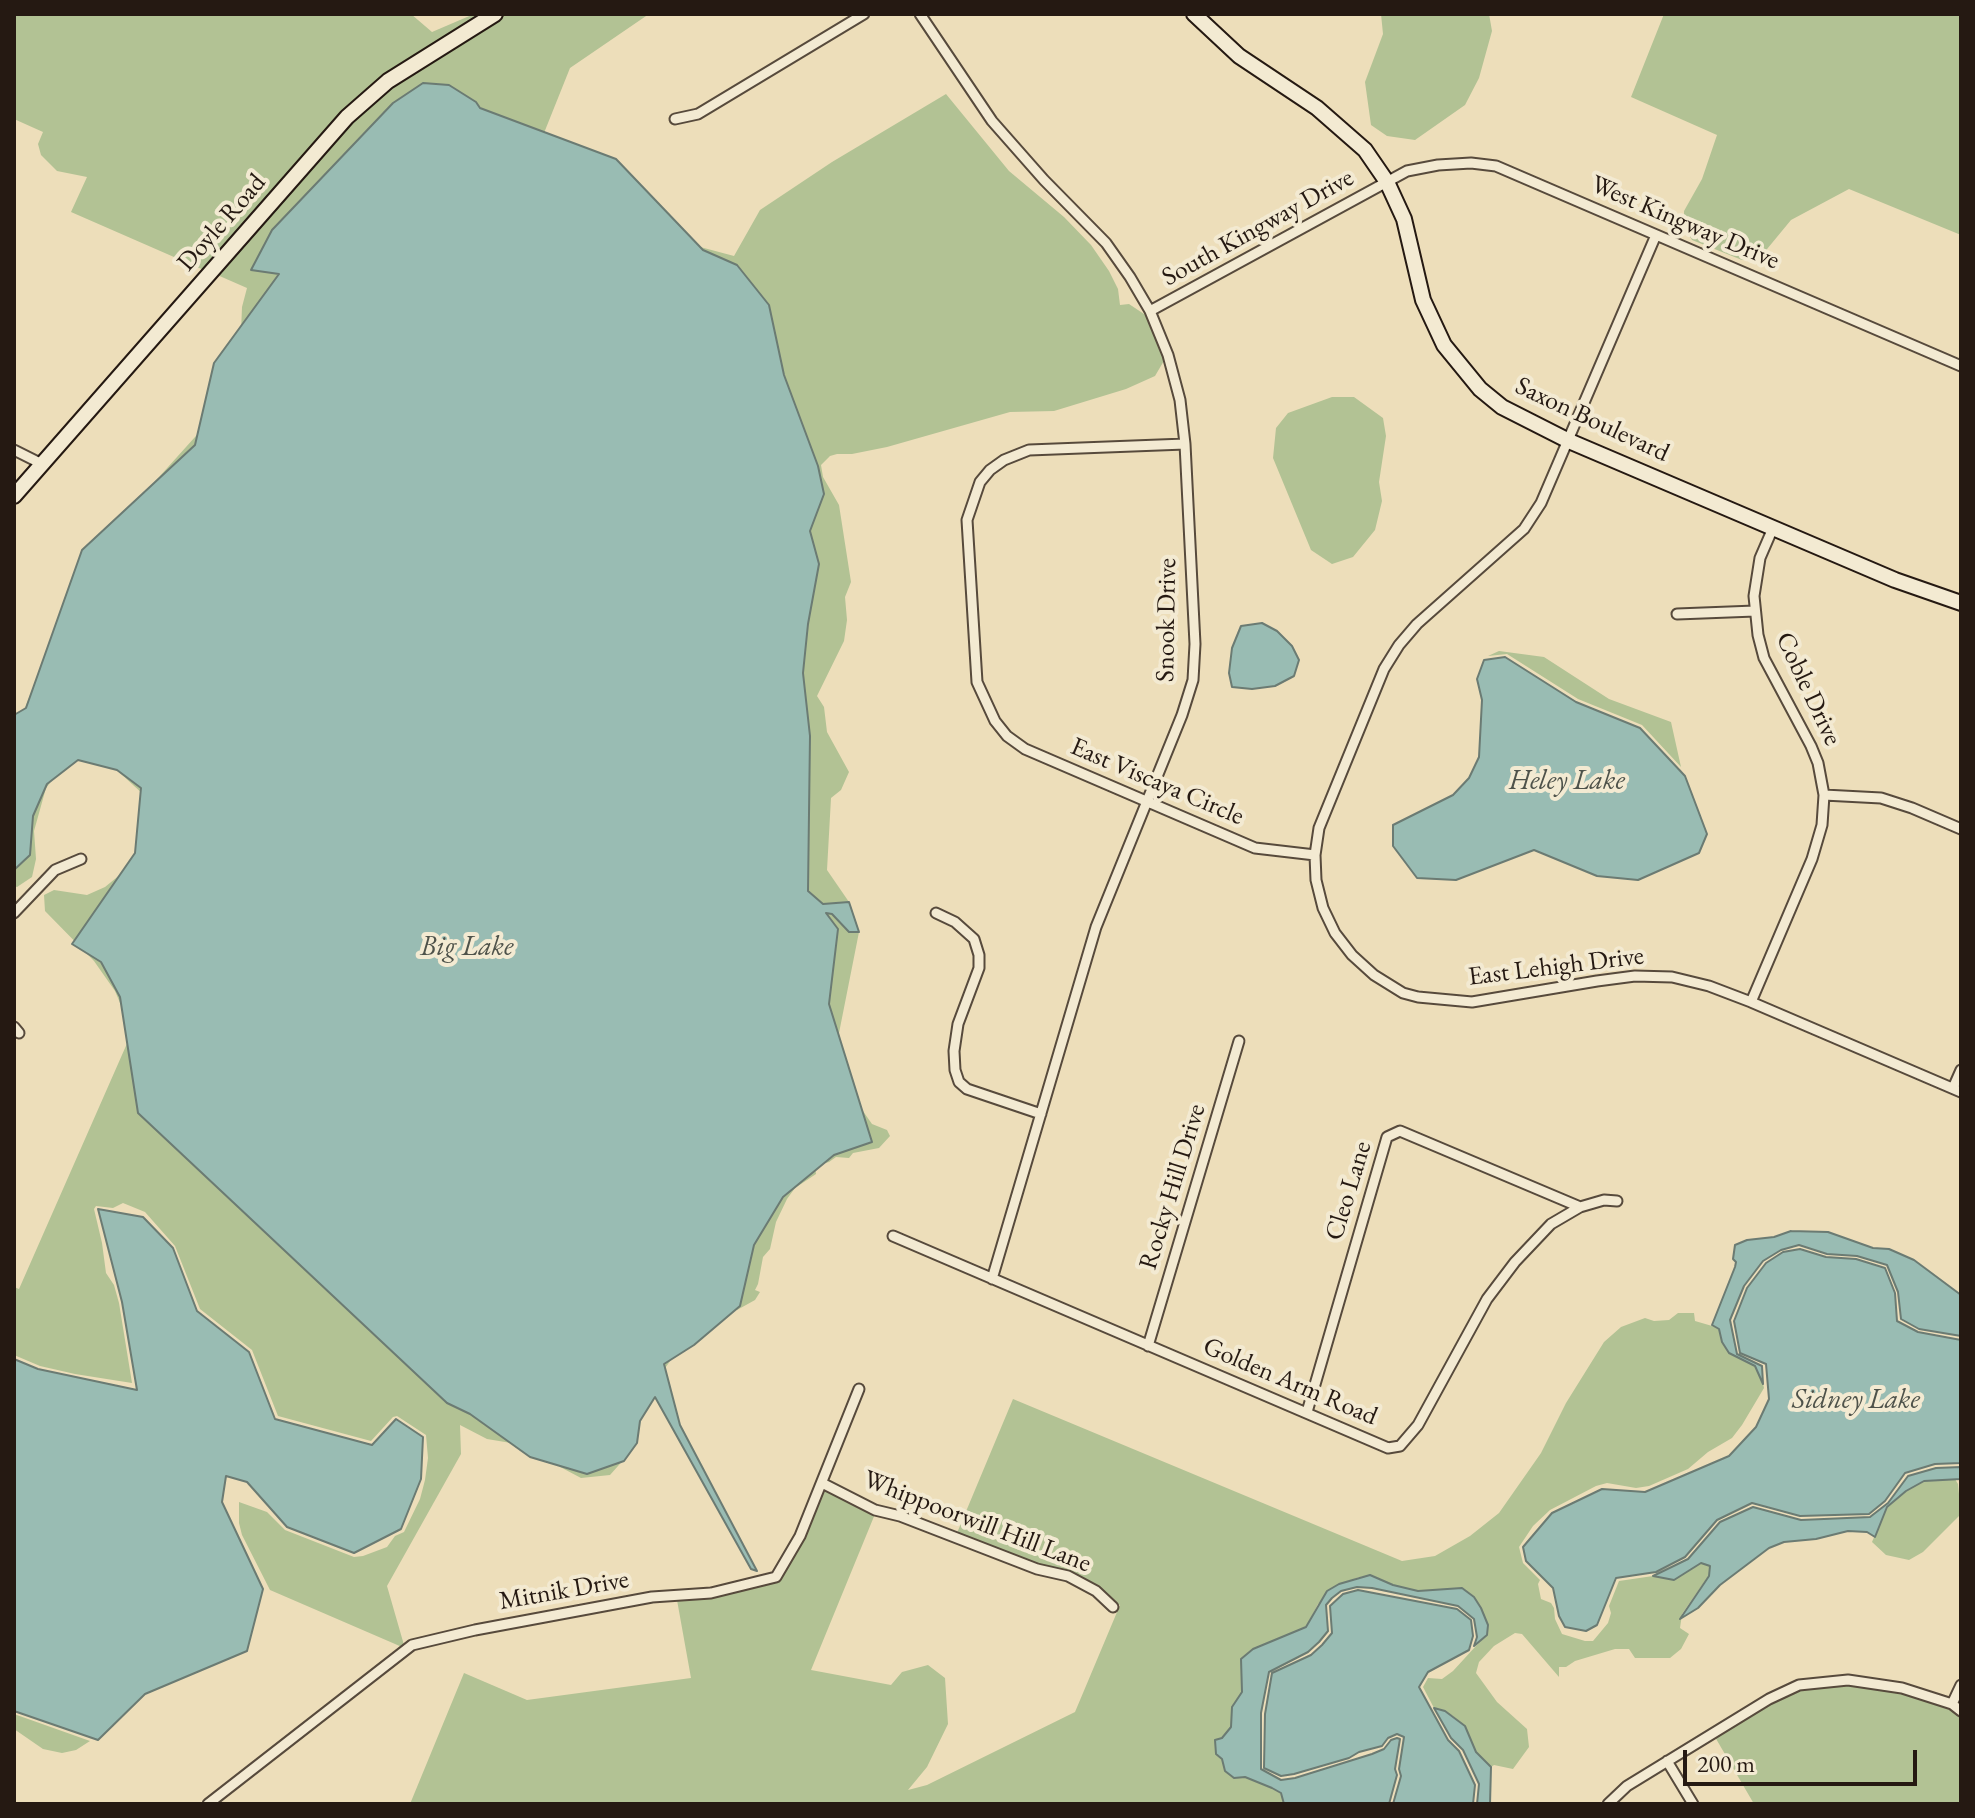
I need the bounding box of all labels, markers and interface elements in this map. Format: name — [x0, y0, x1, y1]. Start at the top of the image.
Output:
street label: South Kingway Drive — [1157, 162, 1359, 294]
street label: Doyle Road — [171, 168, 273, 278]
street label: West Kingway Drive — [1586, 169, 1784, 277]
street label: Saxon Boulevard — [1510, 371, 1674, 469]
street label: Snook Drive — [1150, 558, 1184, 682]
street label: Coble Drive — [1768, 627, 1848, 751]
street label: East Viscaya Circle — [1066, 731, 1248, 833]
water label: Heley Lake — [1509, 764, 1625, 798]
water label: Big Lake — [420, 930, 514, 964]
street label: East Lehigh Drive — [1466, 941, 1646, 993]
street label: Rocky Hill Drive — [1133, 1100, 1213, 1274]
street label: Cleo Lane — [1319, 1138, 1379, 1244]
street label: Golden Arm Road — [1198, 1331, 1382, 1433]
water label: Sidney Lake — [1792, 1383, 1920, 1417]
street label: Whippoorwill Hill Lane — [859, 1464, 1095, 1580]
street label: Mitnik Drive — [497, 1564, 631, 1618]
scale bar — [1687, 1734, 1921, 1784]
text: 200 m — [1697, 1748, 1755, 1779]

